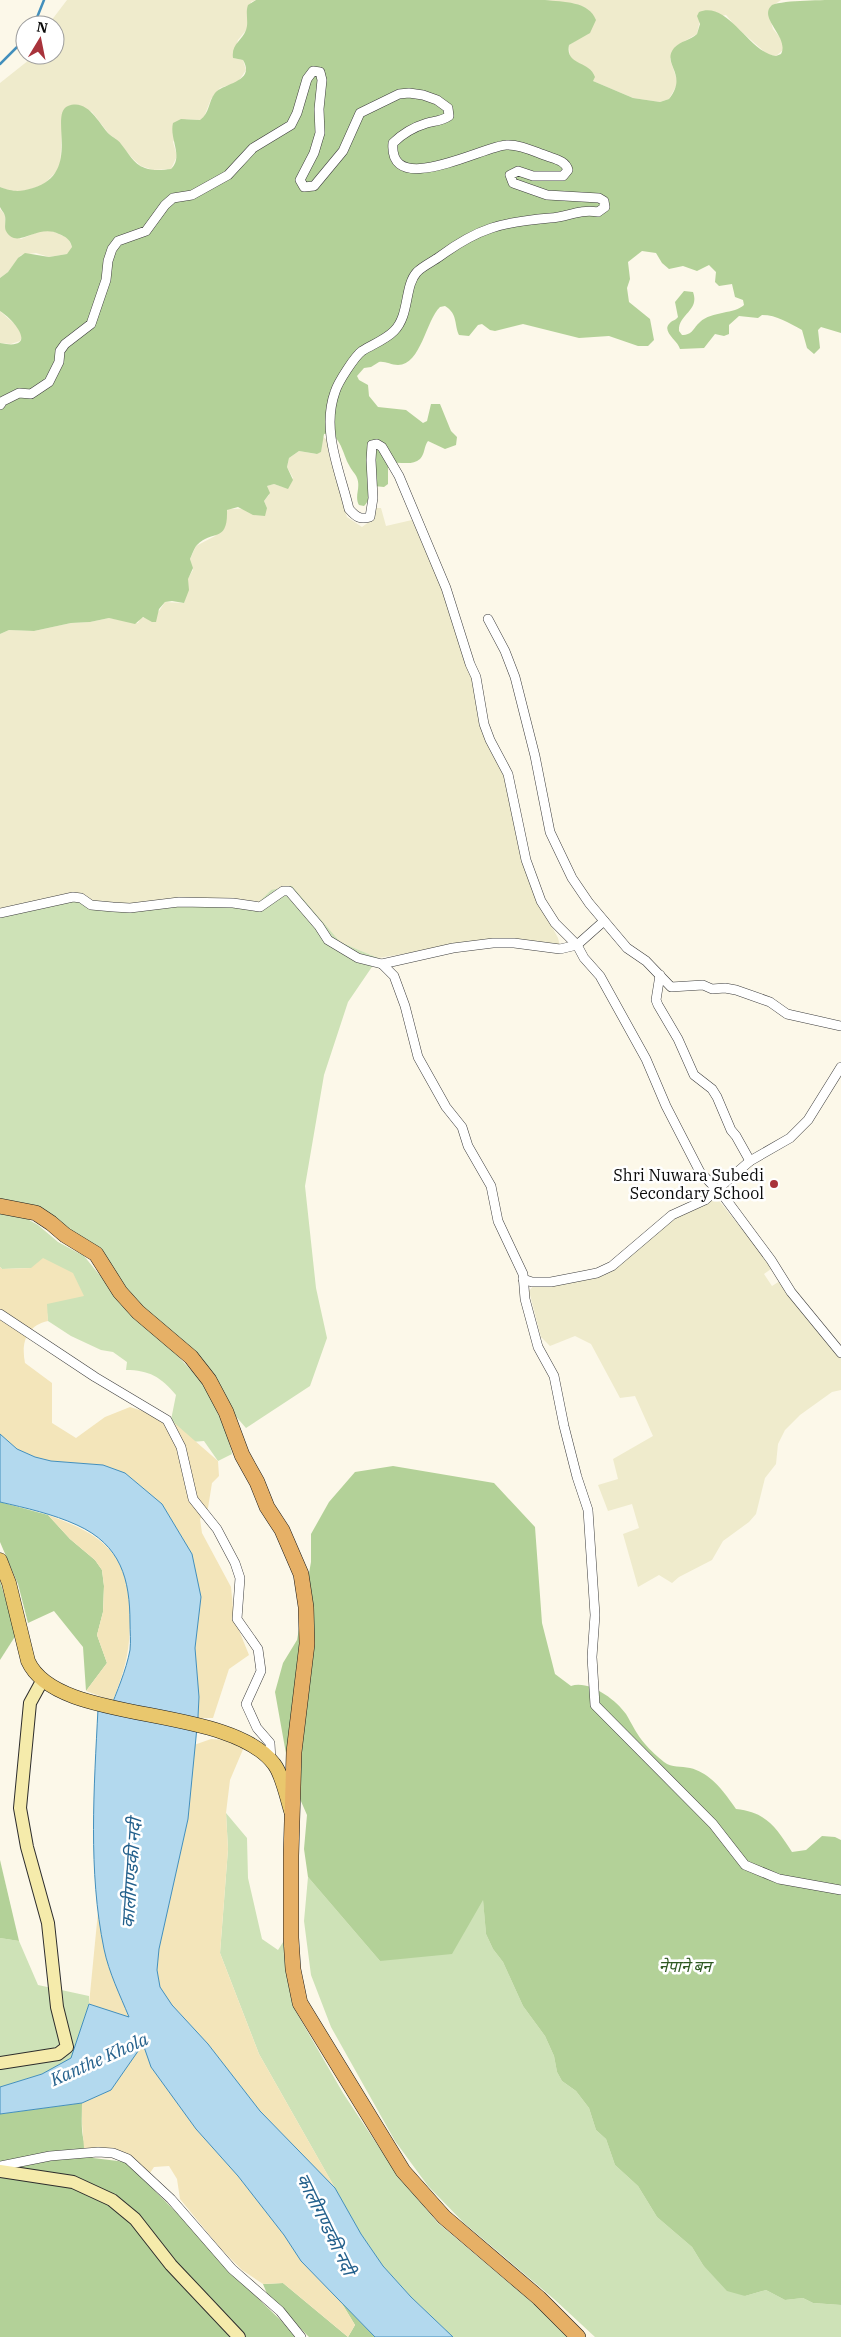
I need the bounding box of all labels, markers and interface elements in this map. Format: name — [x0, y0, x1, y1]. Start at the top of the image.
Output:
north arrow — [15, 15, 65, 65]
text: N — [35, 17, 49, 37]
place label: Shri Nuwara Subedi Secondary School — [613, 1165, 764, 1203]
marker: Shri Nuwara Subedi Secondary School — [768, 1178, 780, 1190]
water label: कालीगण्डकी नदी — [116, 1814, 147, 1929]
park label: नेपाने बन — [659, 1956, 714, 1976]
water label: Kanthe Khola — [45, 2027, 152, 2091]
water label: कालीगण्डकी नदी — [292, 2169, 362, 2282]

